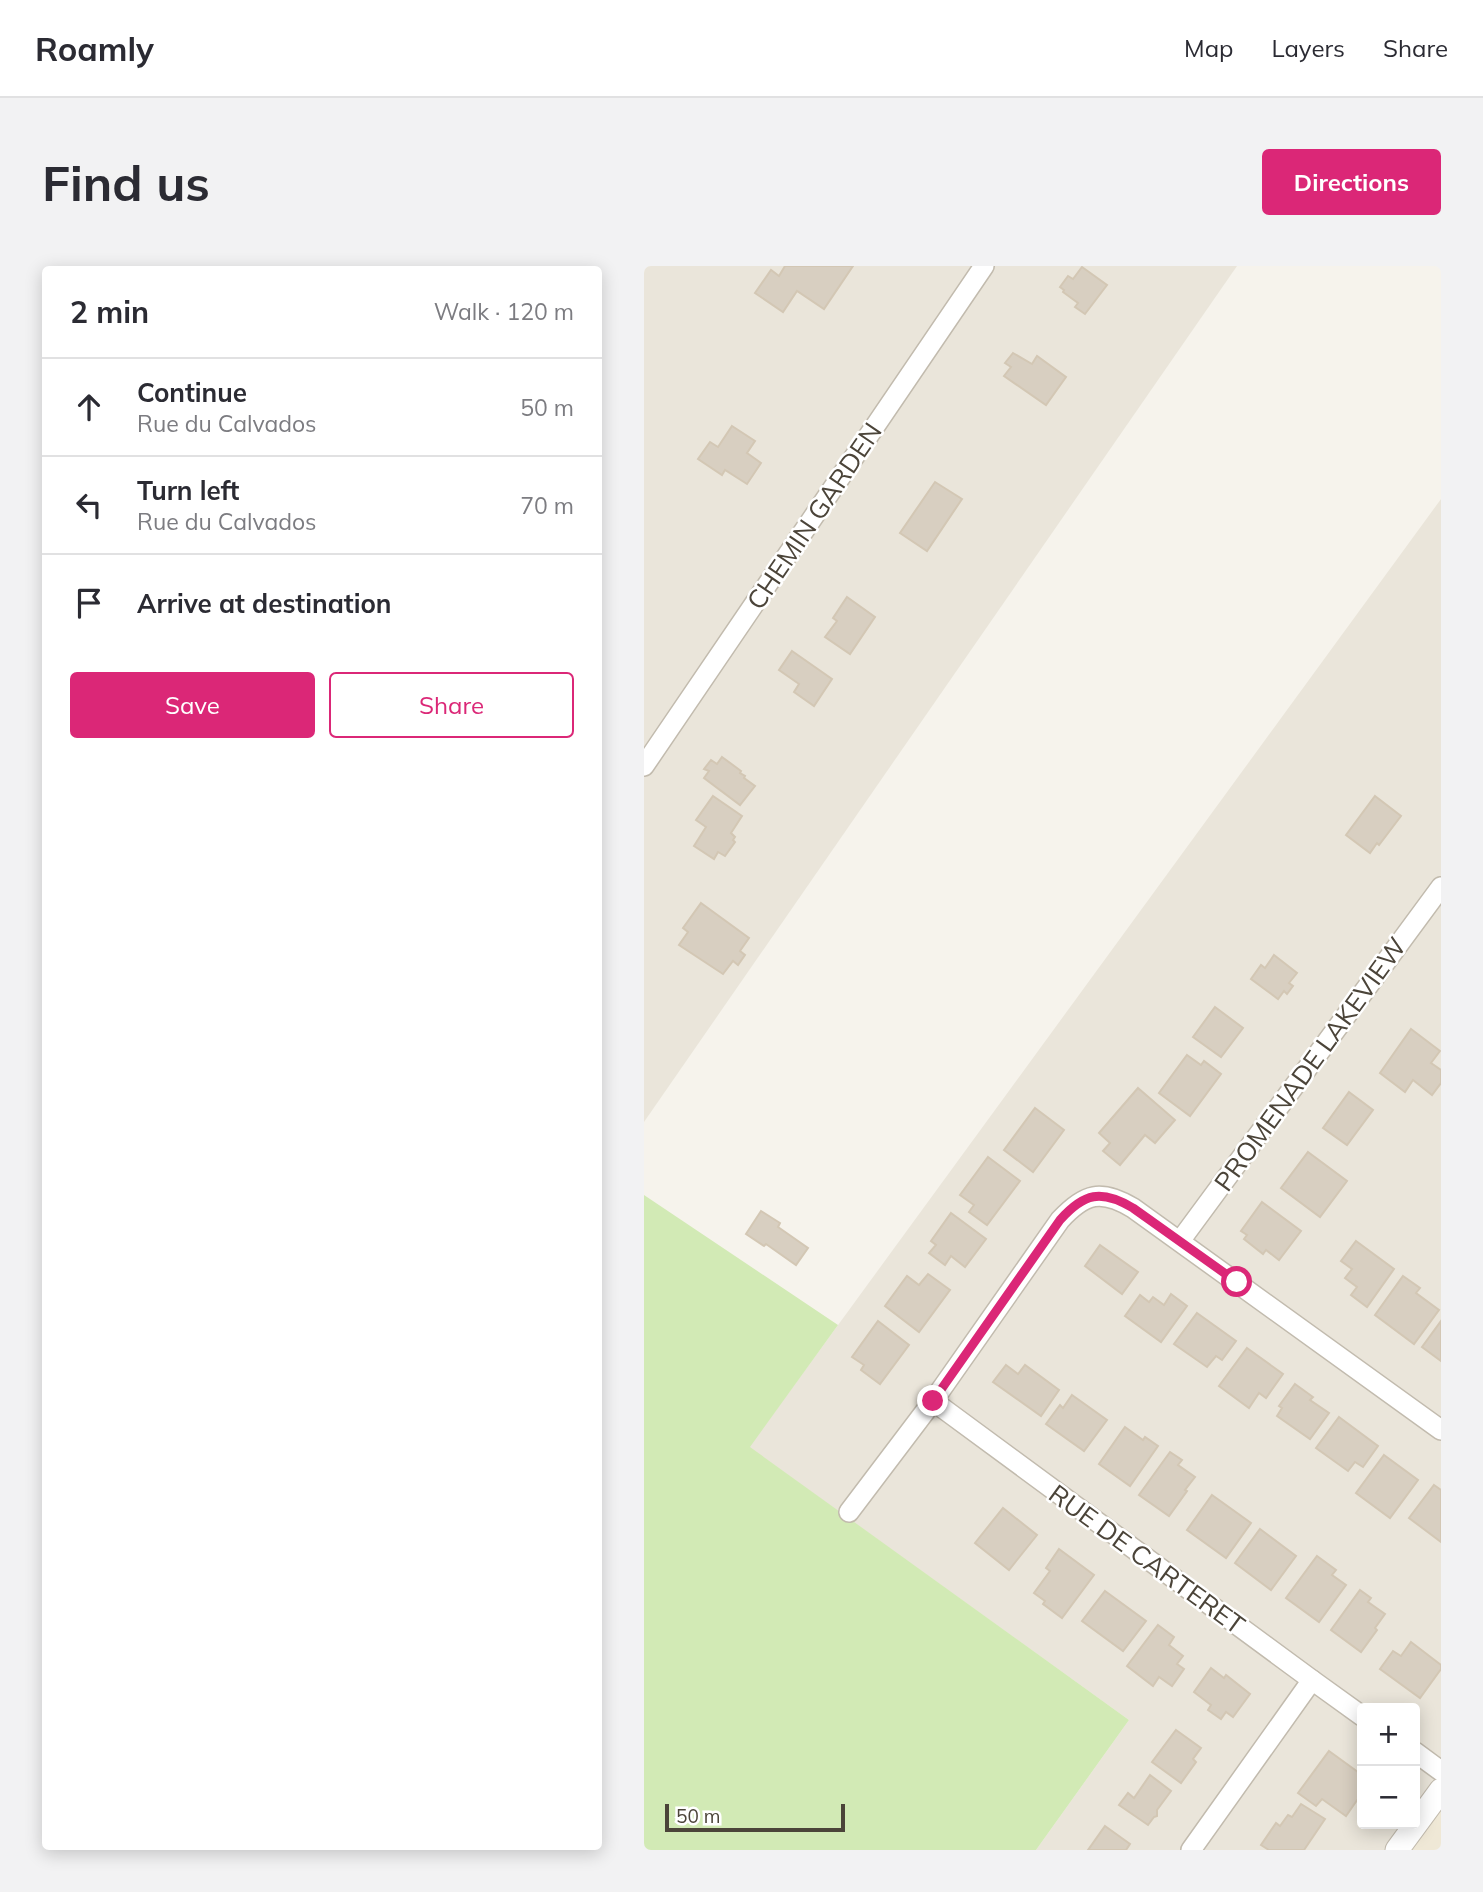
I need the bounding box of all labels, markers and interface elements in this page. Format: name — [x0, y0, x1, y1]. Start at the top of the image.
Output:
text: Roamly — [35, 28, 154, 69]
text: Map — [1184, 33, 1233, 63]
text: Layers — [1271, 33, 1345, 63]
text: Share — [1383, 33, 1448, 63]
button: Directions — [1262, 149, 1441, 215]
text: Find us — [42, 152, 210, 213]
text: 2 min — [70, 293, 149, 331]
text: Walk · 120 m — [434, 297, 574, 326]
text: Continue — [137, 376, 247, 409]
icon: ahead — [70, 388, 108, 426]
text: 50 m — [520, 393, 574, 422]
text: Rue du Calvados — [137, 409, 317, 438]
street label: CHEMIN GARDEN — [739, 416, 889, 616]
text: Turn left — [137, 474, 239, 507]
icon: left — [70, 486, 108, 524]
text: 70 m — [520, 491, 574, 520]
text: Rue du Calvados — [137, 507, 317, 536]
icon: arrive — [70, 584, 108, 622]
text: Arrive at destination — [137, 587, 392, 620]
button: Save — [70, 672, 315, 738]
button: Share — [329, 672, 574, 738]
street label: PROMENADE LAKEVIEW — [1207, 931, 1413, 1197]
route start — [1221, 1266, 1252, 1297]
route end — [917, 1385, 948, 1416]
street label: RUE DE CARTERET — [1043, 1477, 1252, 1641]
map controls — [1357, 1703, 1420, 1829]
button: + — [1357, 1703, 1420, 1766]
button: − — [1357, 1766, 1420, 1829]
scale bar — [665, 1801, 845, 1833]
text: 50 m — [676, 1804, 720, 1828]

